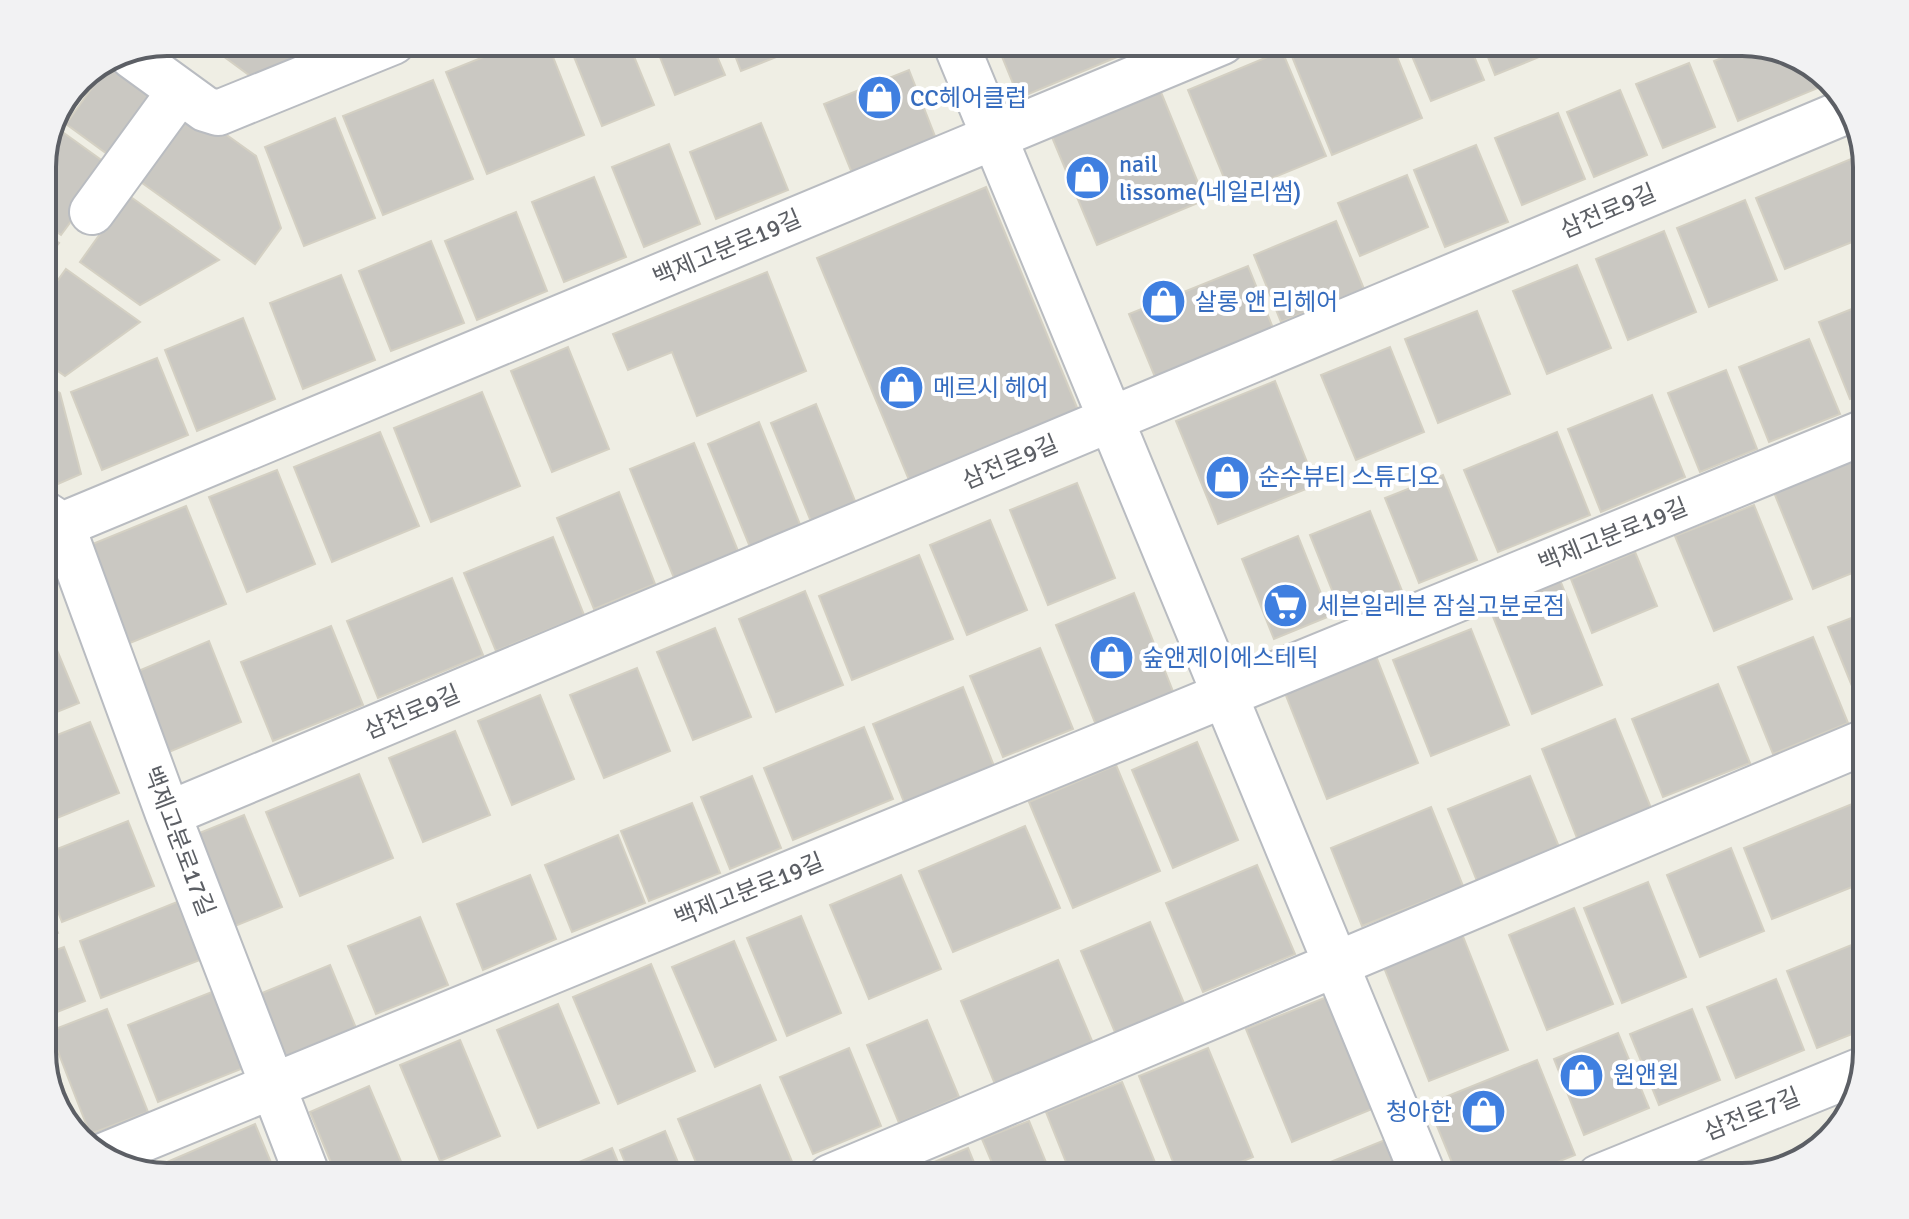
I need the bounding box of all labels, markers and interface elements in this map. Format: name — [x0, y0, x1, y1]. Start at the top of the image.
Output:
shop icon: CC헤어클럽 — [855, 74, 903, 122]
place label: CC헤어클럽 — [910, 83, 1027, 113]
place label: nail lissome(네일리썸) — [1119, 149, 1301, 207]
shop icon: nail lissome(네일리썸) — [1064, 154, 1112, 202]
street label: 삼전로9길 — [1556, 177, 1660, 245]
street label: 백제고분로19길 — [648, 203, 806, 293]
shop icon: 살롱 앤 리헤어 — [1140, 278, 1188, 326]
place label: 살롱 앤 리헤어 — [1195, 287, 1338, 317]
shop icon: 메르시 헤어 — [878, 364, 926, 412]
place label: 메르시 헤어 — [933, 373, 1049, 403]
street label: 삼전로9길 — [958, 428, 1062, 496]
shop icon: 순수뷰티 스튜디오 — [1203, 453, 1251, 501]
place label: 순수뷰티 스튜디오 — [1258, 462, 1440, 492]
street label: 백제고분로19길 — [1534, 491, 1692, 579]
supermarket icon: 세븐일레븐 잠실고분로점 — [1262, 582, 1310, 630]
place label: 세븐일레븐 잠실고분로점 — [1317, 591, 1565, 621]
shop icon: 숲앤제이에스테틱 — [1087, 634, 1135, 682]
place label: 숲앤제이에스테틱 — [1142, 643, 1319, 673]
street label: 삼전로9길 — [360, 678, 464, 746]
street label: 백제고분로17길 — [137, 762, 221, 920]
street label: 백제고분로19길 — [670, 846, 828, 934]
shop icon: 원앤원 — [1558, 1051, 1606, 1099]
place label: 원앤원 — [1613, 1060, 1679, 1090]
street label: 삼전로7길 — [1699, 1081, 1805, 1147]
shop icon: 청아한 — [1459, 1088, 1507, 1136]
place label: 청아한 — [1386, 1097, 1452, 1127]

